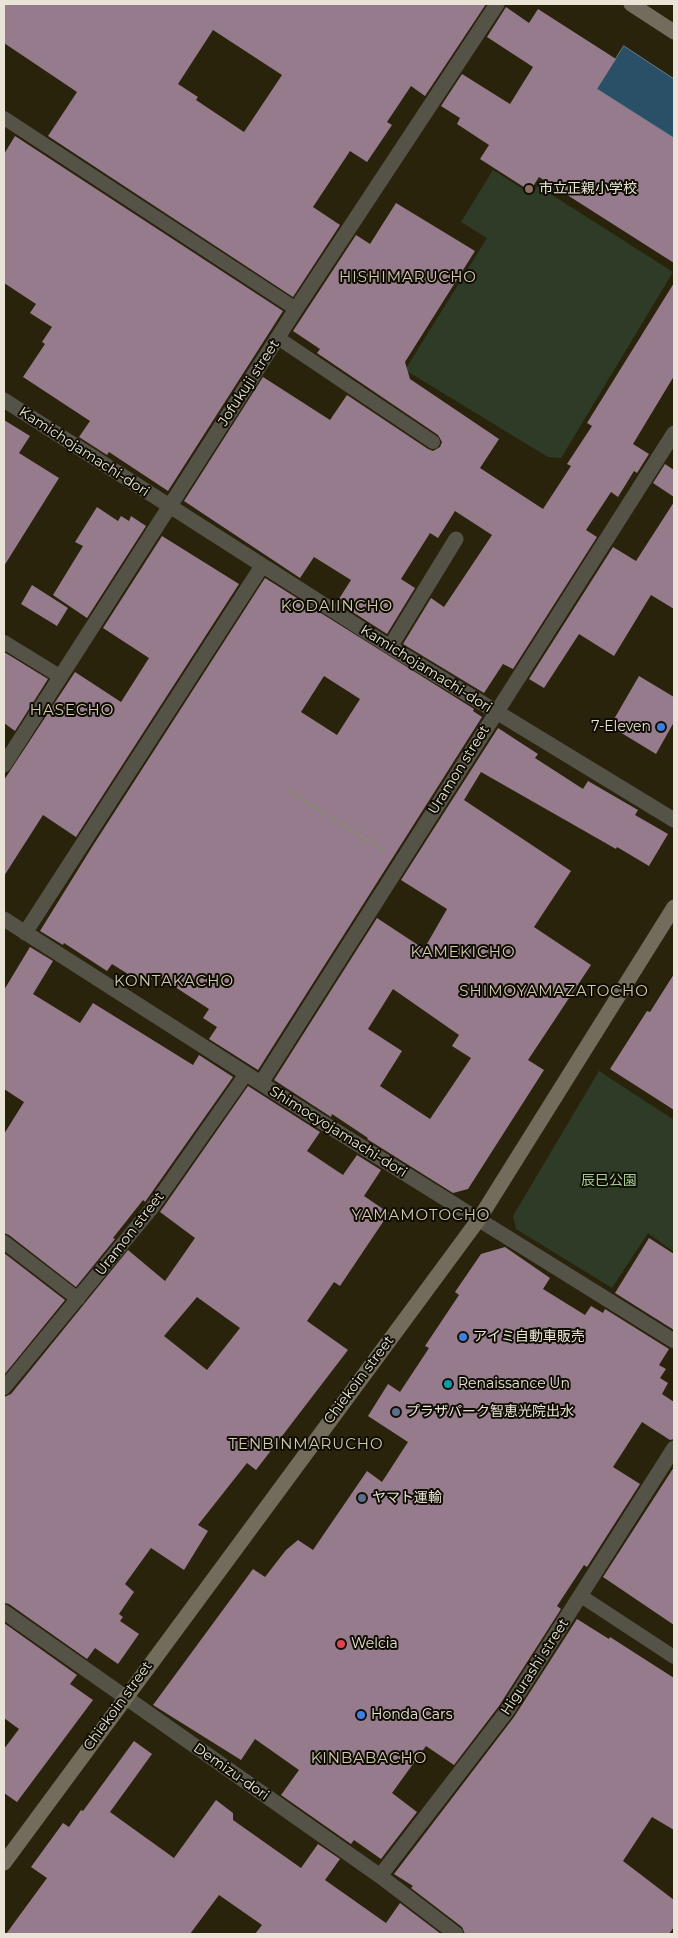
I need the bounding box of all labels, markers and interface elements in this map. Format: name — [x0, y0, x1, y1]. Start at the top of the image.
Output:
place label: 市立正親小学校 — [539, 181, 637, 197]
marker: 市立正親小学校 — [523, 183, 535, 195]
district label: HISHIMARUCHO — [338, 269, 478, 287]
street label: Jofukuji street — [215, 337, 283, 429]
street label: Kamichojamachi-dori — [16, 404, 152, 500]
district label: KODAIINCHO — [280, 598, 394, 616]
street label: Kamichojamachi-dori — [357, 622, 495, 716]
district label: HASECHO — [29, 702, 115, 720]
place label: 7-Eleven — [591, 719, 651, 735]
marker: 7-Eleven — [655, 721, 667, 733]
street label: Uramon street — [425, 722, 493, 818]
district label: KAMEKICHO — [409, 944, 517, 962]
district label: KONTAKACHO — [113, 973, 235, 991]
district label: SHIMOYAMAZATOCHO — [457, 983, 651, 1001]
street label: Shimocyojamachi-dori — [266, 1083, 410, 1181]
park label: 辰巳公園 — [581, 1173, 637, 1189]
street label: Uramon street — [92, 1189, 168, 1279]
district label: YAMAMOTOCHO — [350, 1207, 492, 1225]
place label: アイミ自動車販売 — [473, 1329, 585, 1345]
marker: アイミ自動車販売 — [457, 1331, 469, 1343]
street label: Chiekoin street — [320, 1333, 398, 1427]
place label: Renaissance Un — [458, 1376, 570, 1392]
marker: Renaissance Un — [442, 1378, 454, 1390]
place label: プラザパーク智恵光院出水 — [406, 1404, 574, 1420]
marker: プラザパーク智恵光院出水 — [390, 1406, 402, 1418]
district label: TENBINMARUCHO — [227, 1436, 385, 1454]
place label: ヤマト運輸 — [372, 1490, 442, 1506]
marker: ヤマト運輸 — [356, 1492, 368, 1504]
street label: Higurashi street — [498, 1616, 572, 1718]
place label: Welcia — [351, 1636, 398, 1652]
marker: Welcia — [335, 1638, 347, 1650]
street label: Chiekoin street — [80, 1658, 156, 1754]
place label: Honda Cars — [371, 1707, 453, 1723]
marker: Honda Cars — [355, 1709, 367, 1721]
street label: Demizu-dori — [190, 1740, 272, 1804]
district label: KINBABACHO — [309, 1750, 429, 1768]

